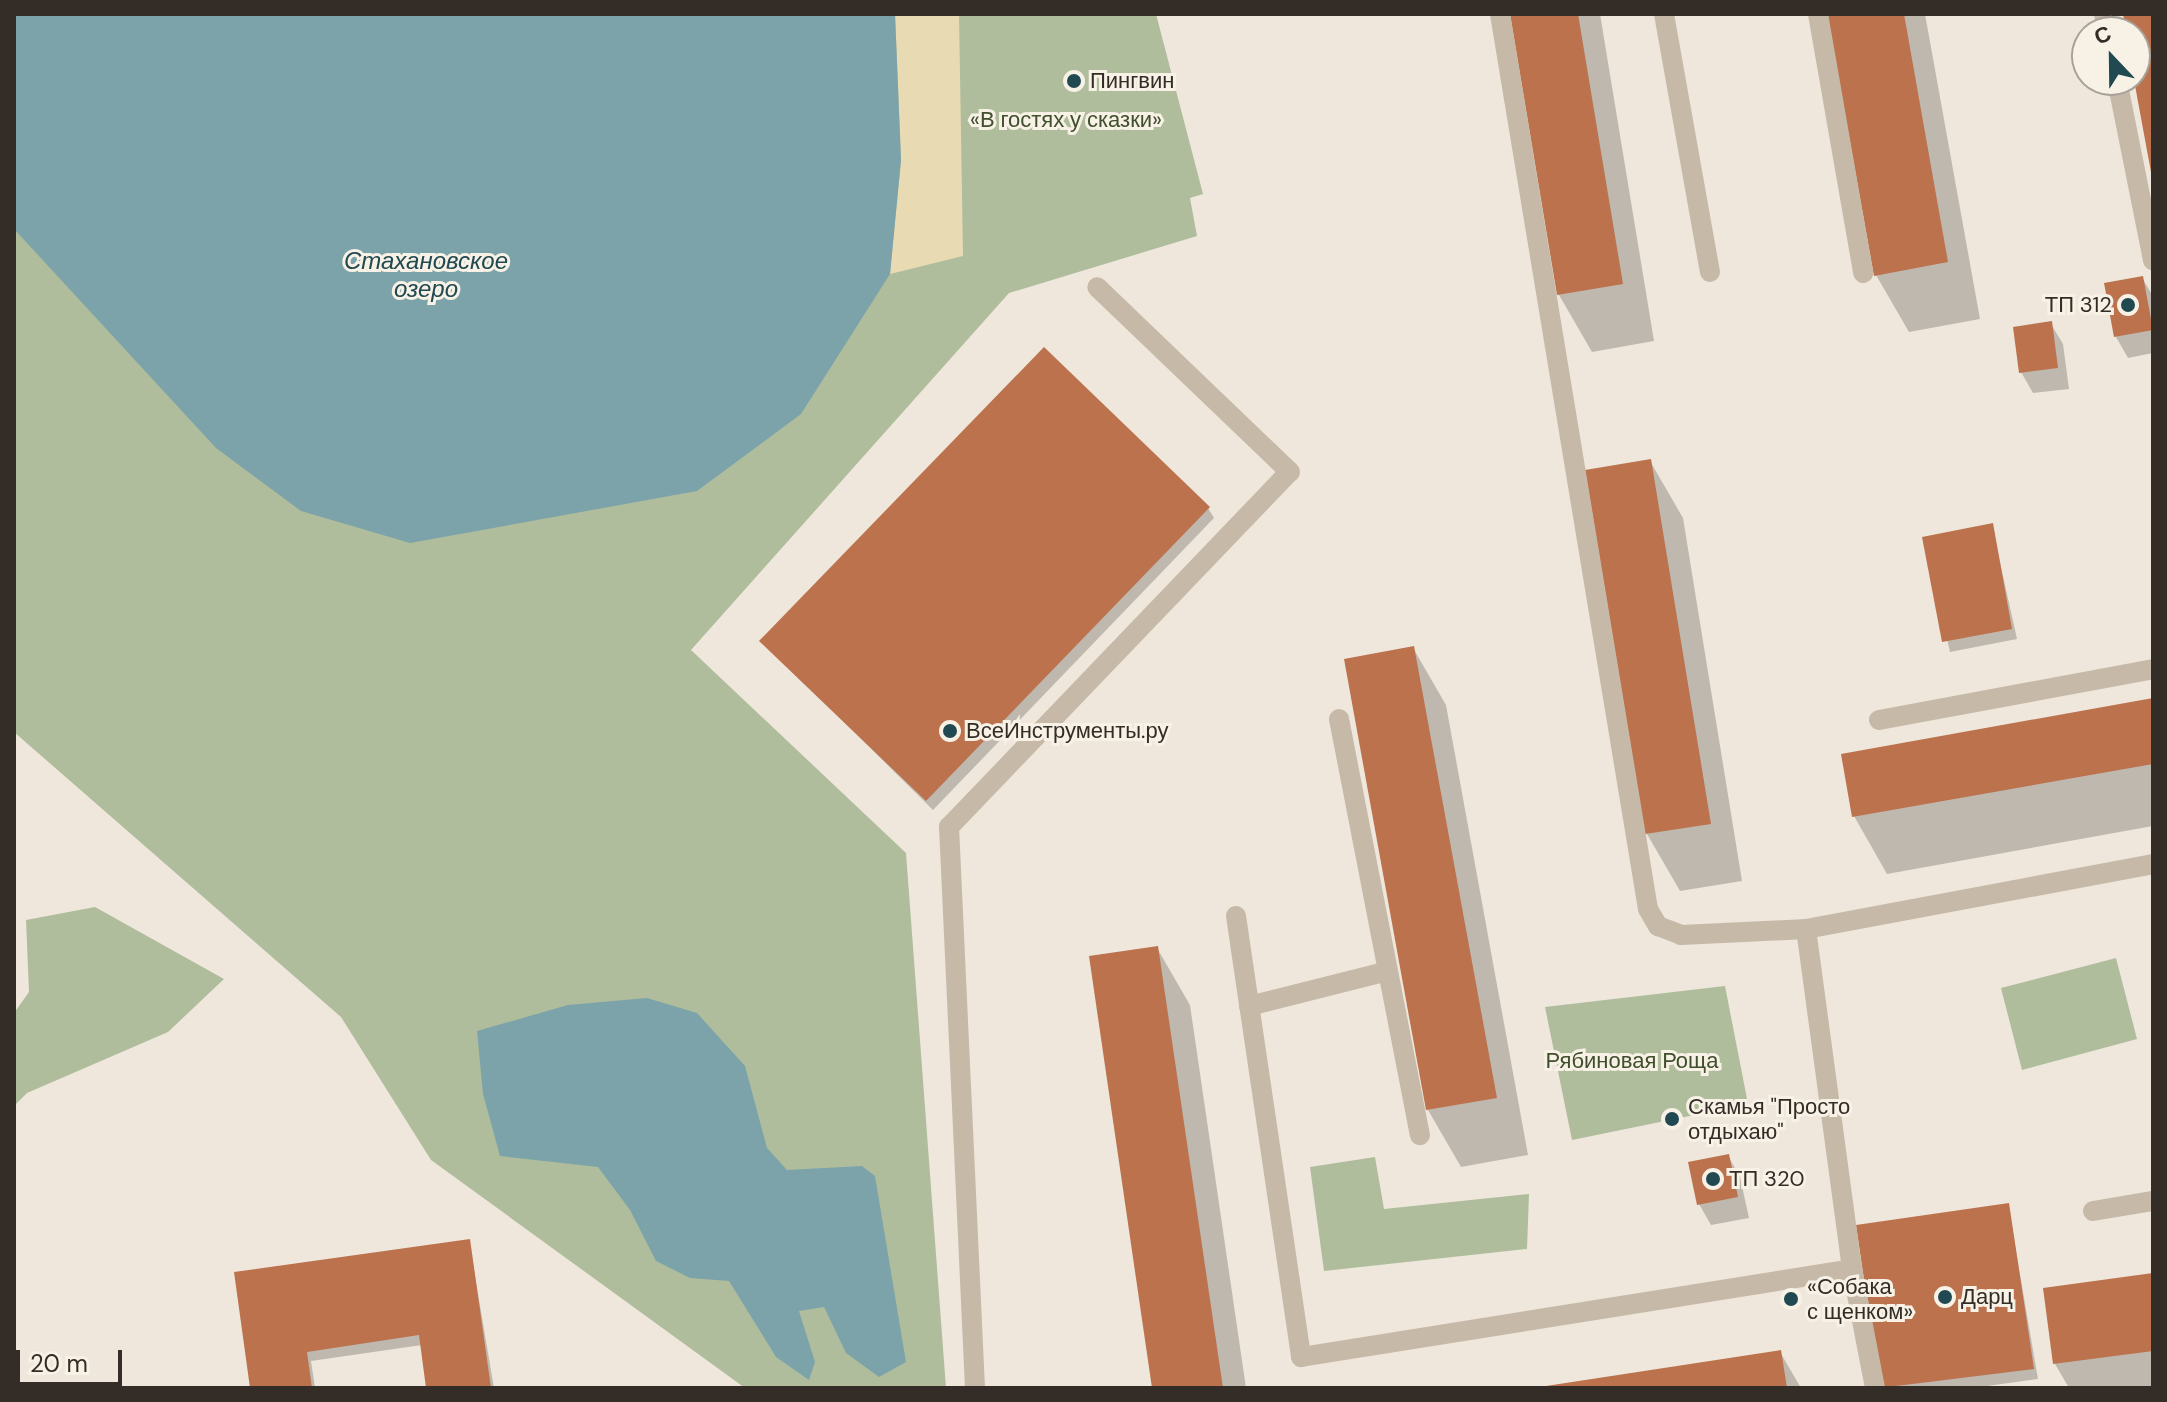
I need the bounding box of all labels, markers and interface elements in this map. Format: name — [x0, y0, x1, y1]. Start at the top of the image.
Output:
north arrow — [2071, 16, 2151, 96]
text: С — [2090, 19, 2115, 52]
place label: Пингвин — [1090, 68, 1174, 94]
marker: Пингвин — [1065, 72, 1083, 90]
park label: «В гостях у сказки» — [970, 107, 1162, 133]
water label: Стахановское озеро — [344, 247, 508, 303]
place label: ТП 312 — [2045, 292, 2112, 318]
marker: ТП 312 — [2119, 296, 2137, 314]
place label: ВсеИнструменты.ру — [966, 718, 1168, 744]
marker: ВсеИнструменты.ру — [941, 722, 959, 740]
park label: Рябиновая Роща — [1546, 1048, 1718, 1074]
place label: Скамья "Просто отдыхаю" — [1688, 1093, 1850, 1144]
marker: Скамья "Просто отдыхаю" — [1663, 1110, 1681, 1128]
place label: ТП 320 — [1729, 1166, 1805, 1192]
marker: ТП 320 — [1704, 1170, 1722, 1188]
place label: «Собака с щенком» — [1807, 1273, 1913, 1324]
place label: Дарц — [1961, 1284, 2013, 1310]
marker: Дарц — [1936, 1288, 1954, 1306]
marker: «Собака с щенком» — [1782, 1290, 1800, 1308]
scale bar — [20, 1334, 126, 1384]
text: 20 m — [30, 1348, 88, 1379]

